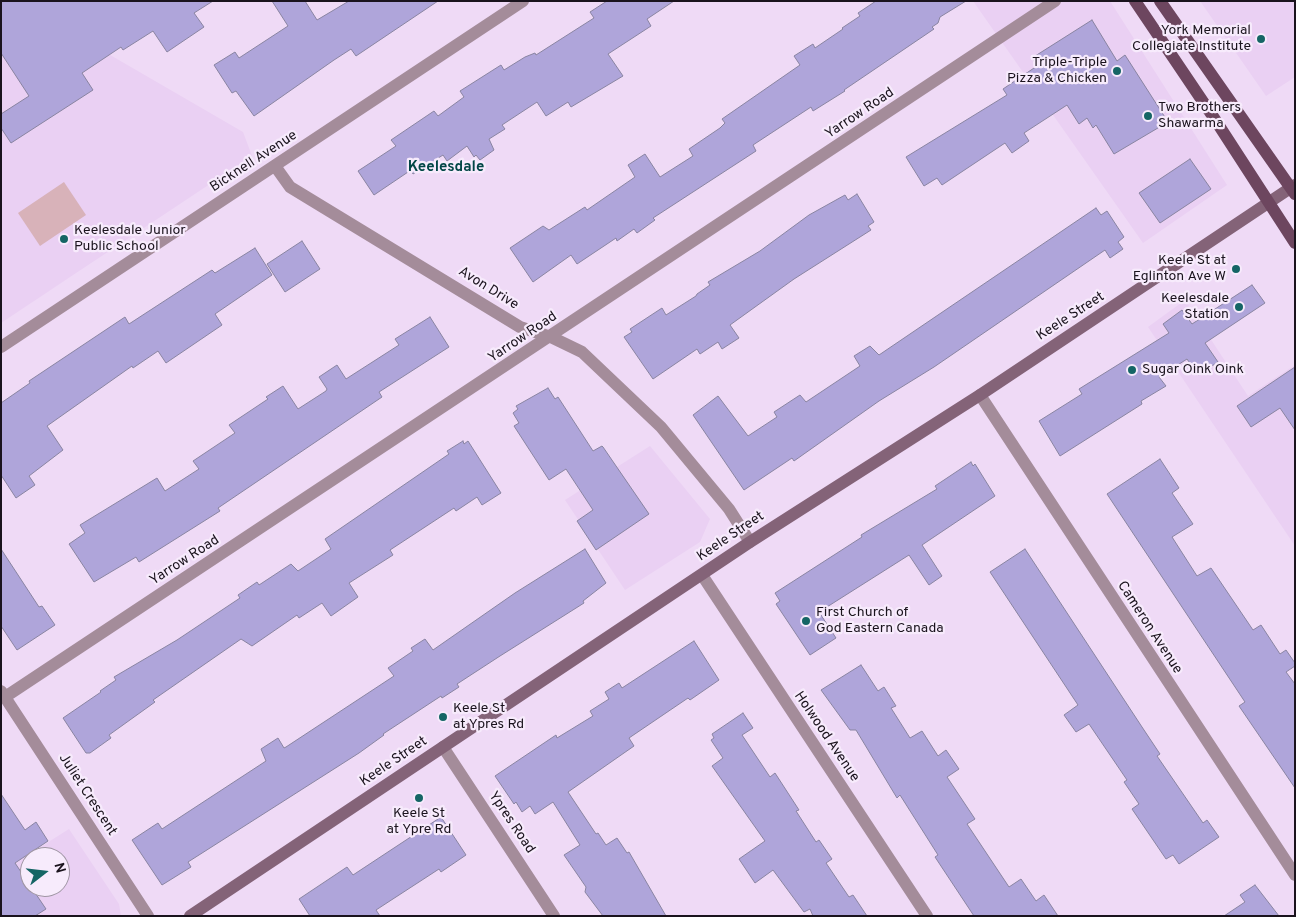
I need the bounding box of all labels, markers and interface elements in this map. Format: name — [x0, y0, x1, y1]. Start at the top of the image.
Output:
place label: York Memorial Collegiate Institute — [1132, 23, 1251, 56]
marker: York Memorial Collegiate Institute — [1255, 33, 1267, 45]
place label: Triple-Triple Pizza & Chicken — [1007, 55, 1107, 88]
marker: Triple-Triple Pizza & Chicken — [1111, 65, 1123, 77]
street label: Yarrow Road — [822, 85, 898, 143]
place label: Two Brothers Shawarma — [1158, 100, 1241, 132]
marker: Two Brothers Shawarma — [1142, 110, 1154, 122]
street label: Bicknell Avenue — [207, 128, 301, 196]
district label: Keelesdale — [408, 159, 484, 177]
place label: Keelesdale Junior Public School — [74, 223, 186, 256]
marker: Keelesdale Junior Public School — [58, 233, 70, 245]
place label: Keele St at Eglinton Ave W — [1133, 253, 1226, 286]
marker: Keele St at Eglinton Ave W — [1230, 263, 1242, 275]
street label: Avon Drive — [455, 264, 521, 314]
street label: Keele Street — [1034, 289, 1108, 345]
place label: Keelesdale Station — [1161, 291, 1229, 324]
marker: Keelesdale Station — [1233, 301, 1245, 313]
street label: Yarrow Road — [485, 309, 561, 367]
place label: Sugar Oink Oink — [1142, 362, 1244, 378]
marker: Sugar Oink Oink — [1126, 364, 1138, 376]
street label: Keele Street — [694, 508, 768, 566]
street label: Yarrow Road — [147, 532, 223, 590]
street label: Cameron Avenue — [1113, 578, 1185, 678]
place label: First Church of God Eastern Canada — [816, 605, 944, 638]
marker: First Church of God Eastern Canada — [800, 615, 812, 627]
street label: Holwood Avenue — [790, 689, 862, 785]
place label: Keele St at Ypres Rd — [453, 701, 524, 734]
marker: Keele St at Ypres Rd — [437, 711, 449, 723]
street label: Keele Street — [357, 733, 431, 791]
street label: Juliet Crescent — [54, 751, 120, 839]
street label: Ypres Road — [484, 789, 538, 857]
marker: Keele St at Ypre Rd — [413, 792, 425, 804]
place label: Keele St at Ypre Rd — [387, 806, 451, 839]
north arrow — [20, 847, 70, 897]
text: N — [49, 861, 68, 875]

